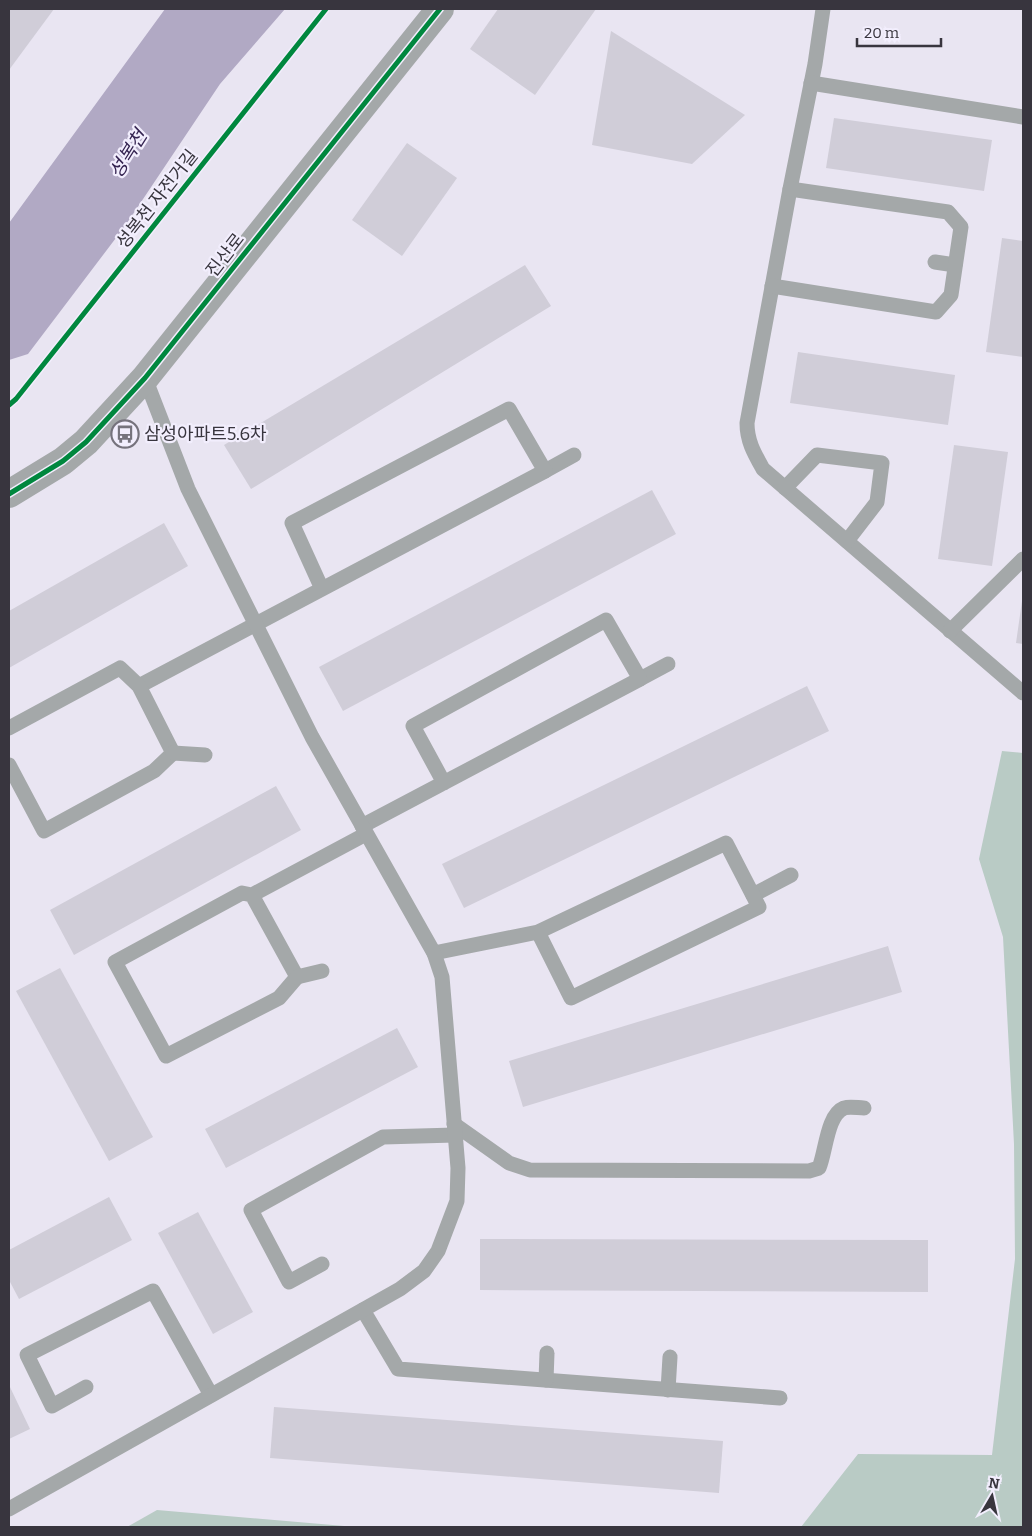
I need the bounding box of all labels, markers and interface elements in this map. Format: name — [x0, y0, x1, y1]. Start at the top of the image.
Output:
scale bar — [857, 15, 941, 47]
text: 20 m — [864, 24, 900, 42]
water label: 성복천 — [104, 124, 152, 182]
street label: 성복천 자전거길 — [112, 145, 202, 253]
street label: 진산로 — [201, 229, 249, 281]
bus stop icon: 삼성아파트5.6차 — [110, 419, 140, 449]
place label: 삼성아파트5.6차 — [144, 423, 267, 445]
north arrow — [967, 1471, 1017, 1521]
text: N — [987, 1474, 1001, 1493]

